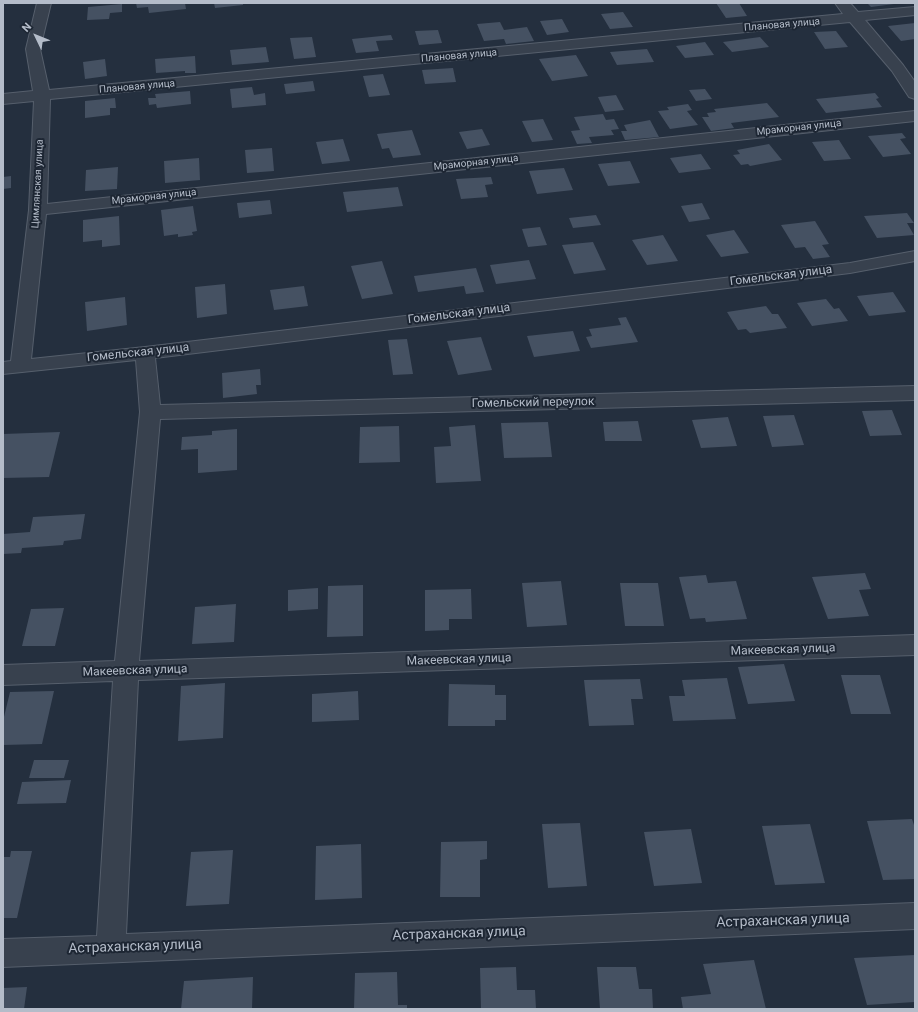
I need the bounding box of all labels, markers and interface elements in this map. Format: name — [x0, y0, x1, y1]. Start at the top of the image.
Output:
north arrow — [16, 16, 56, 56]
street label: Плановая улица — [743, 16, 821, 34]
text: N — [19, 20, 34, 35]
street label: Плановая улица — [420, 47, 498, 65]
street label: Плановая улица — [98, 78, 176, 96]
street label: Мраморная улица — [756, 118, 842, 138]
street label: Цимлянская улица — [30, 139, 46, 229]
street label: Мраморная улица — [433, 153, 519, 173]
street label: Мраморная улица — [111, 187, 197, 207]
street label: Гомельская улица — [729, 263, 833, 289]
street label: Гомельская улица — [407, 301, 511, 327]
street label: Гомельская улица — [86, 340, 190, 366]
street label: Гомельский переулок — [472, 395, 594, 411]
street label: Макеевская улица — [730, 641, 836, 659]
street label: Макеевская улица — [406, 651, 512, 669]
street label: Макеевская улица — [82, 662, 188, 680]
street label: Астраханская улица — [716, 910, 850, 932]
street label: Астраханская улица — [392, 923, 526, 945]
street label: Астраханская улица — [68, 936, 202, 958]

